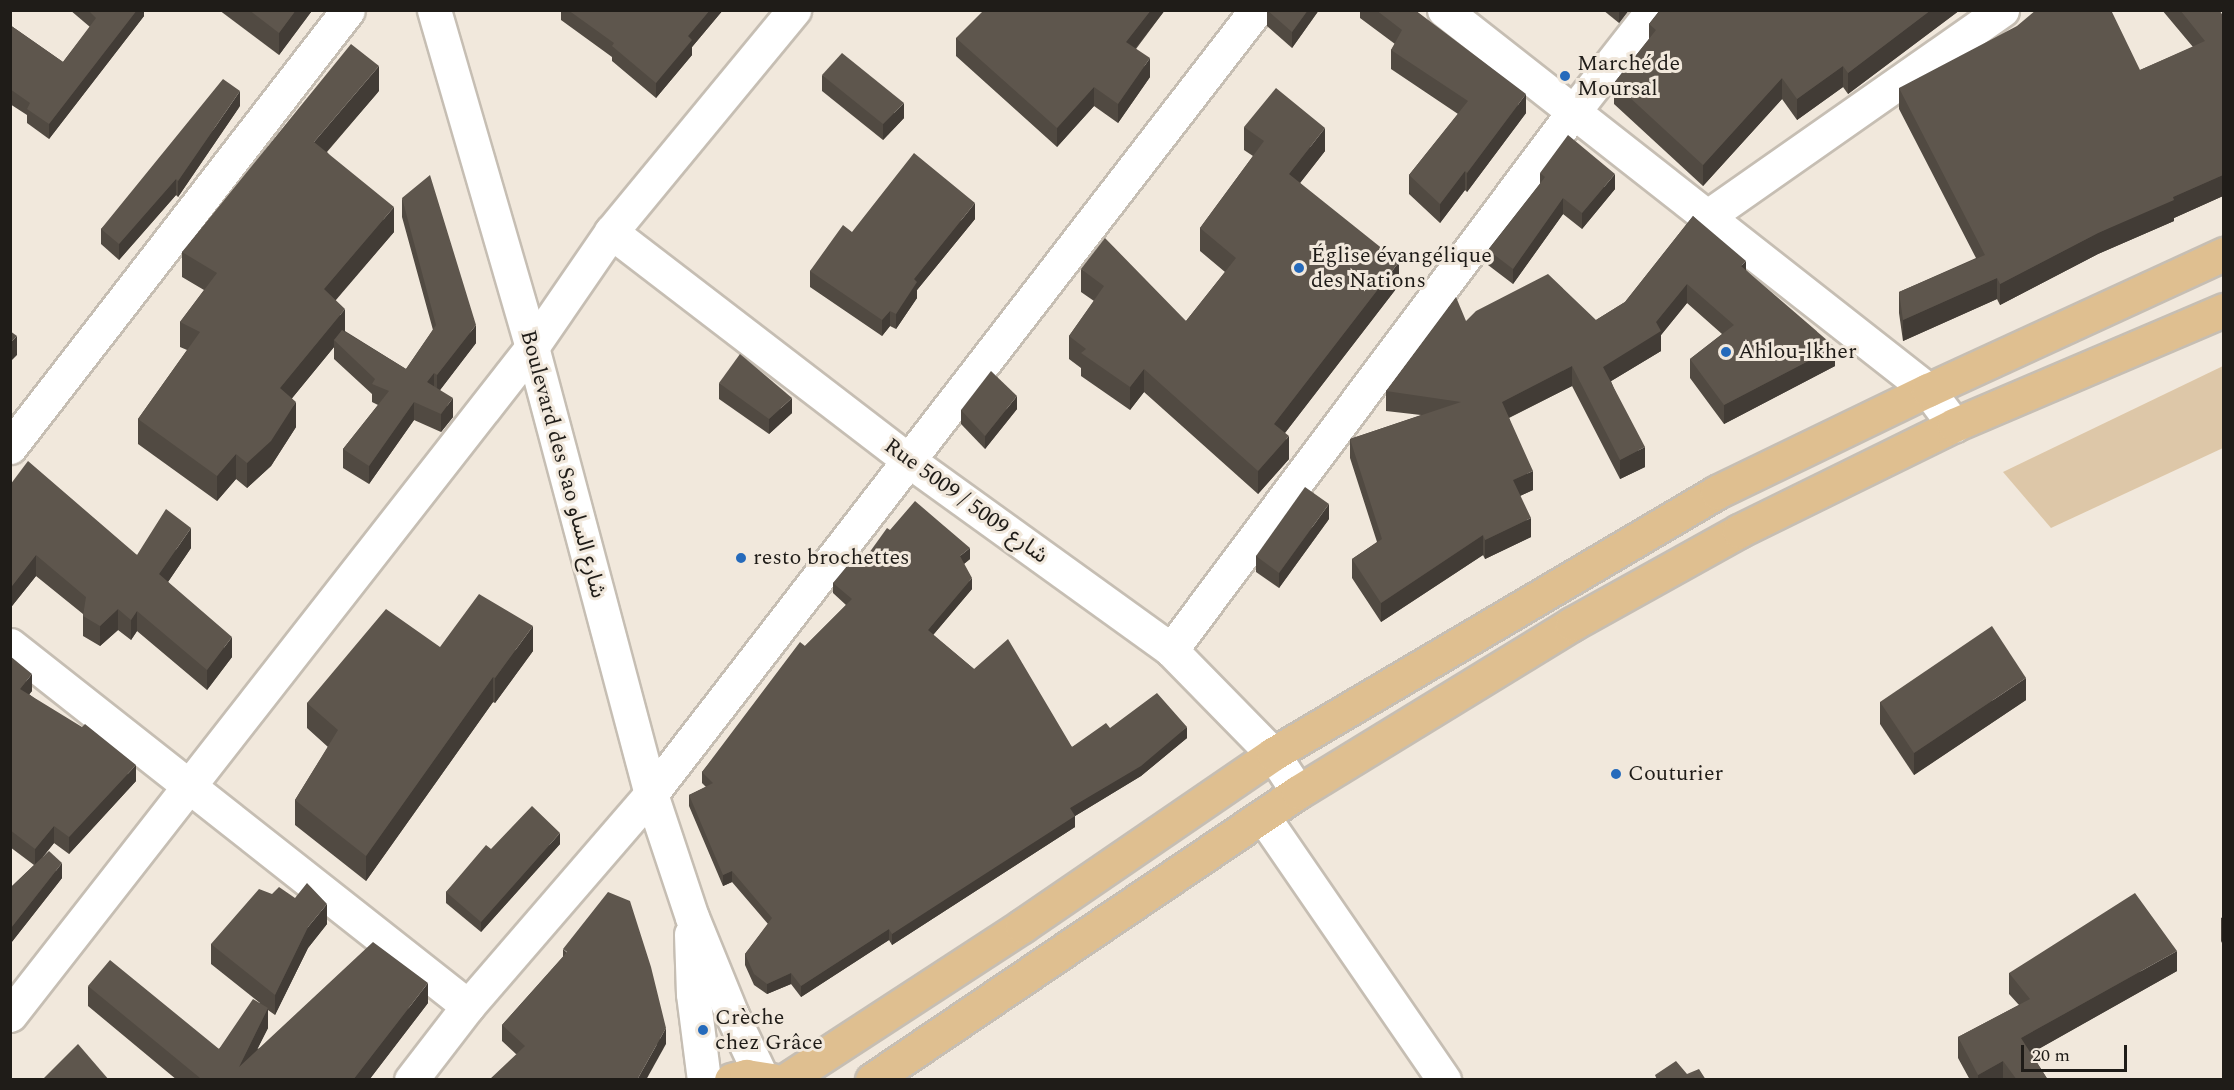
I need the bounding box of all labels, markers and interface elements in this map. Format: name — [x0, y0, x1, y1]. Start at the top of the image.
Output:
place label: Marché de Moursal — [1577, 50, 1680, 101]
marker: Marché de Moursal — [1558, 69, 1572, 83]
place label: Église évangélique des Nations — [1311, 242, 1492, 294]
marker: Église évangélique des Nations — [1292, 261, 1306, 275]
street label: Boulevard des Sao شارع الساو — [514, 327, 612, 601]
place label: Ahlou-lkher — [1738, 339, 1857, 365]
marker: Ahlou-lkher — [1719, 345, 1733, 359]
street label: Rue 5009 / شارع 5009 — [879, 433, 1053, 569]
place label: resto brochettes — [753, 545, 910, 571]
marker: resto brochettes — [734, 551, 748, 565]
place label: Couturier — [1628, 761, 1723, 787]
marker: Couturier — [1609, 767, 1623, 781]
place label: Crèche chez Grâce — [715, 1004, 823, 1056]
marker: Crèche chez Grâce — [696, 1023, 710, 1037]
scale bar — [2024, 1033, 2130, 1071]
text: 20 m — [2032, 1042, 2070, 1069]

